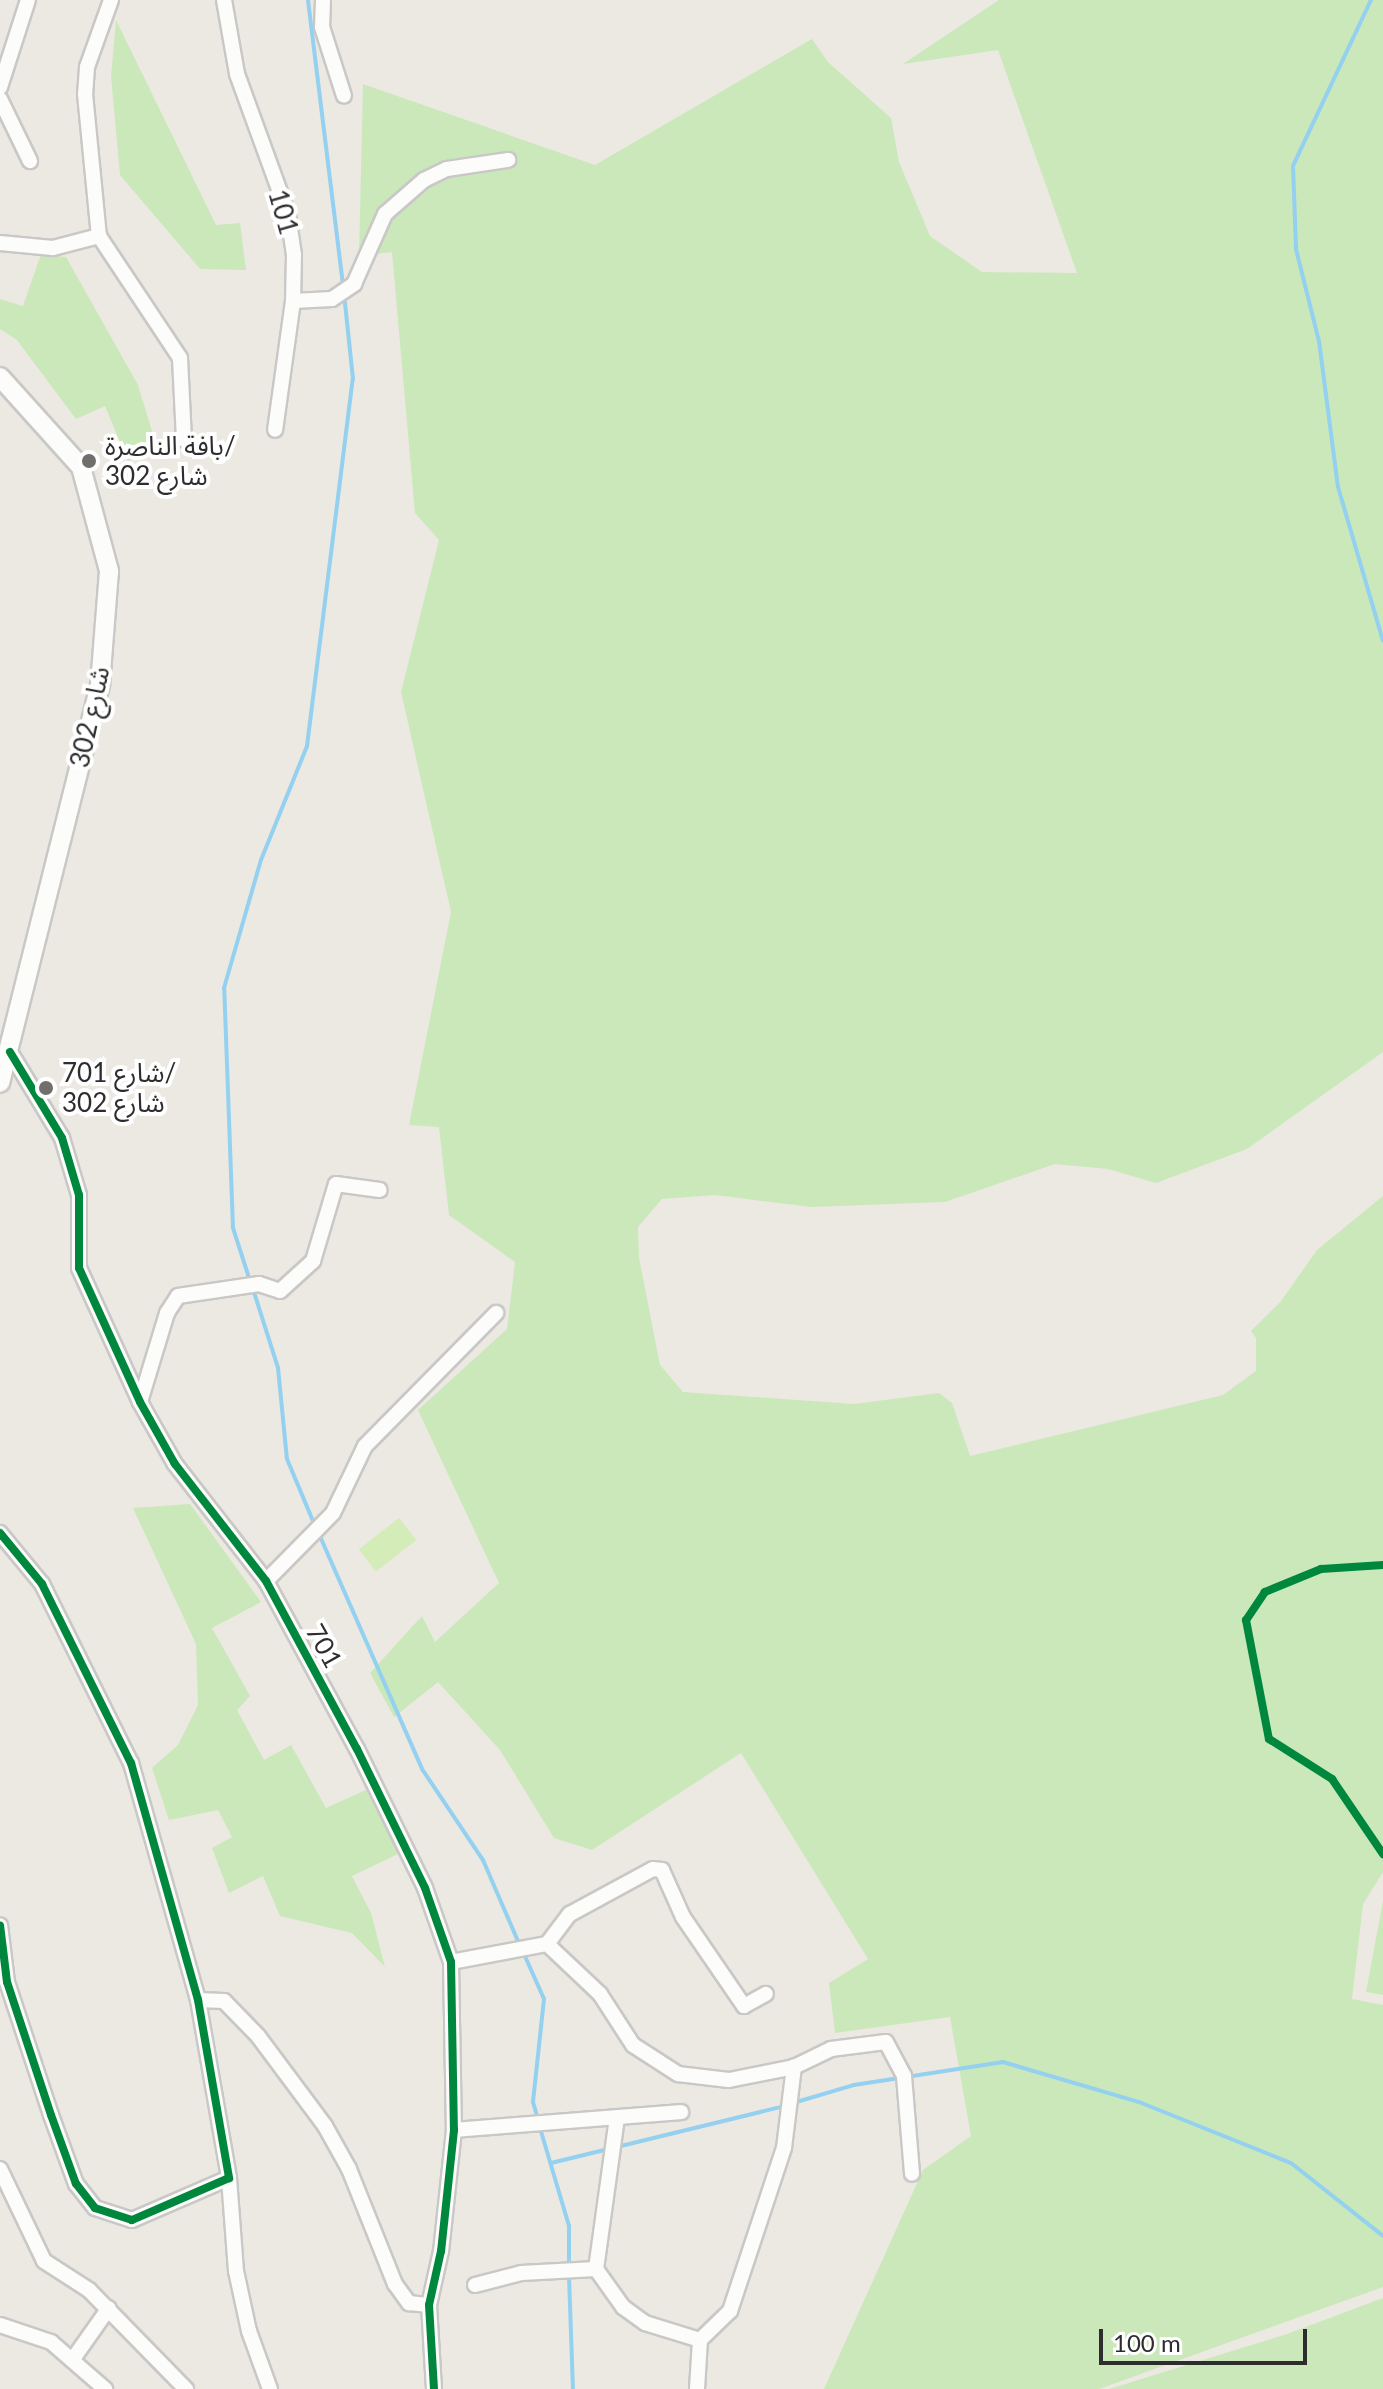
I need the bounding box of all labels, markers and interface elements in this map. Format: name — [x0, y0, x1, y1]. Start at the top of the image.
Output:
street label: 101 — [262, 186, 304, 238]
place label: يافة الناصرة/ شارع 302 — [105, 430, 236, 492]
marker: يافة الناصرة/ شارع 302 — [80, 452, 98, 470]
street label: شارع 302 — [64, 664, 116, 770]
place label: شارع 701/ شارع 302 — [62, 1057, 176, 1118]
marker: شارع 701/ شارع 302 — [37, 1079, 55, 1097]
street label: 701 — [299, 1619, 349, 1673]
scale bar — [1103, 2313, 1311, 2363]
text: 100 m — [1113, 2328, 1181, 2357]

